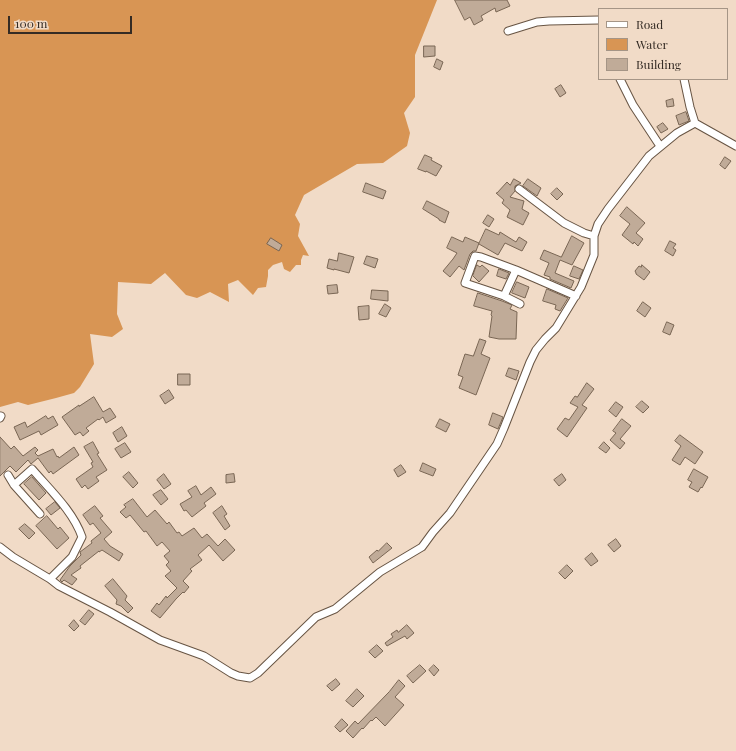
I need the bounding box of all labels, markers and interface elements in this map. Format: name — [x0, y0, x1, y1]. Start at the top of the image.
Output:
scale bar — [10, 8, 134, 34]
legend — [598, 8, 728, 80]
text: 100 m — [15, 15, 47, 31]
text: Road — [636, 16, 663, 32]
text: Water — [636, 36, 668, 52]
text: Building — [636, 56, 681, 72]

